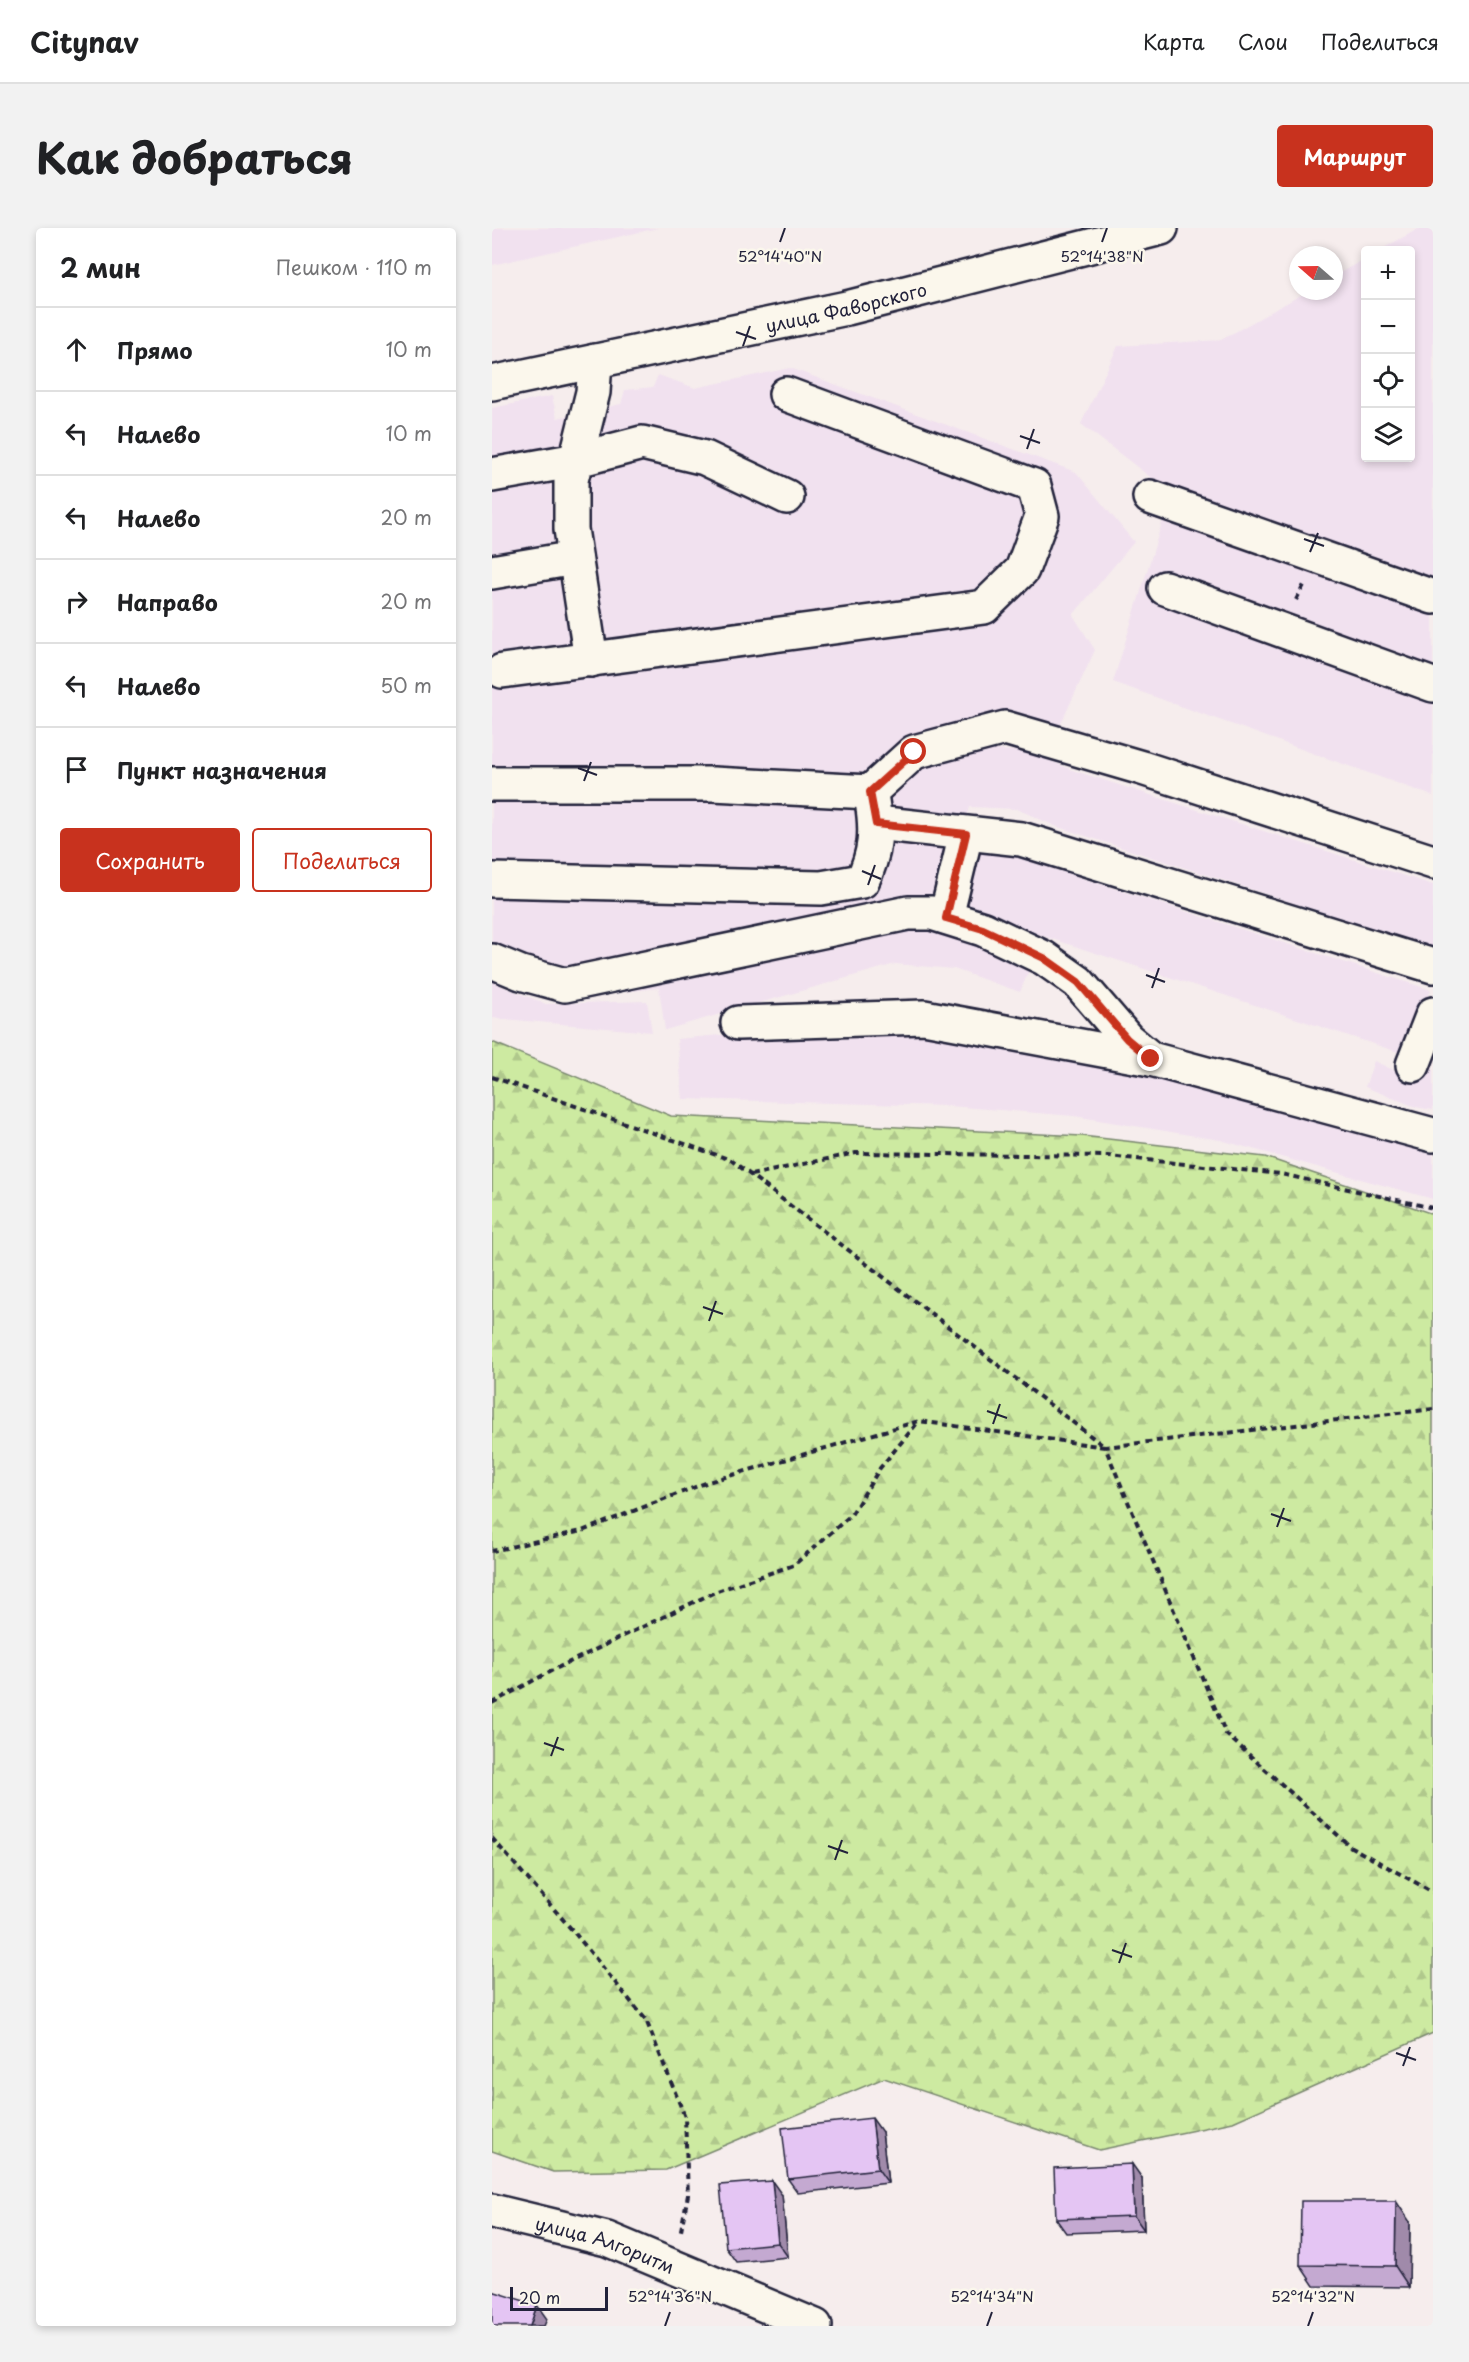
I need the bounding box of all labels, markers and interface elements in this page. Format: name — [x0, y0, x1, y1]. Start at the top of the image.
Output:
text: Citynav — [30, 20, 139, 63]
text: Карта — [1143, 25, 1205, 57]
text: Слои — [1238, 25, 1288, 57]
text: Поделиться — [1321, 25, 1439, 57]
text: Как добраться — [36, 125, 353, 188]
button: Маршрут — [1277, 125, 1433, 187]
text: 52°14'40"N — [738, 244, 822, 267]
text: 52°14'38"N — [1060, 244, 1144, 267]
north arrow — [1289, 246, 1343, 300]
map controls — [1361, 246, 1415, 462]
button: + — [1361, 246, 1415, 300]
text: 2 мин — [60, 248, 141, 287]
text: Пешком · 110 m — [276, 252, 432, 282]
street label: улица Фаворского — [763, 275, 929, 338]
button: − — [1361, 300, 1415, 354]
icon: ahead — [60, 333, 93, 366]
text: Прямо — [117, 333, 192, 366]
text: 10 m — [385, 334, 432, 364]
button: locate — [1361, 354, 1415, 408]
button: layers — [1361, 408, 1415, 462]
icon: left — [60, 417, 93, 450]
text: Налево — [117, 417, 200, 450]
text: 10 m — [385, 418, 432, 448]
icon: left — [60, 501, 93, 534]
text: Налево — [117, 501, 200, 534]
text: 20 m — [380, 502, 432, 532]
icon: right — [60, 585, 93, 618]
text: Направо — [117, 585, 218, 618]
text: 20 m — [380, 586, 432, 616]
icon: left — [60, 669, 93, 702]
text: Налево — [117, 669, 200, 702]
text: 50 m — [380, 670, 432, 700]
route start — [900, 738, 926, 764]
icon: arrive — [60, 753, 93, 786]
text: Пункт назначения — [117, 753, 327, 786]
button: Сохранить — [60, 828, 240, 892]
button: Поделиться — [252, 828, 432, 892]
route end — [1137, 1045, 1163, 1071]
street label: улица Алгоритм — [533, 2209, 679, 2279]
scale bar — [510, 2284, 608, 2312]
text: 52°14'36"N — [628, 2284, 712, 2307]
text: 52°14'34"N — [950, 2284, 1034, 2307]
text: 52°14'32"N — [1271, 2284, 1355, 2307]
text: 20 m — [519, 2285, 560, 2309]

